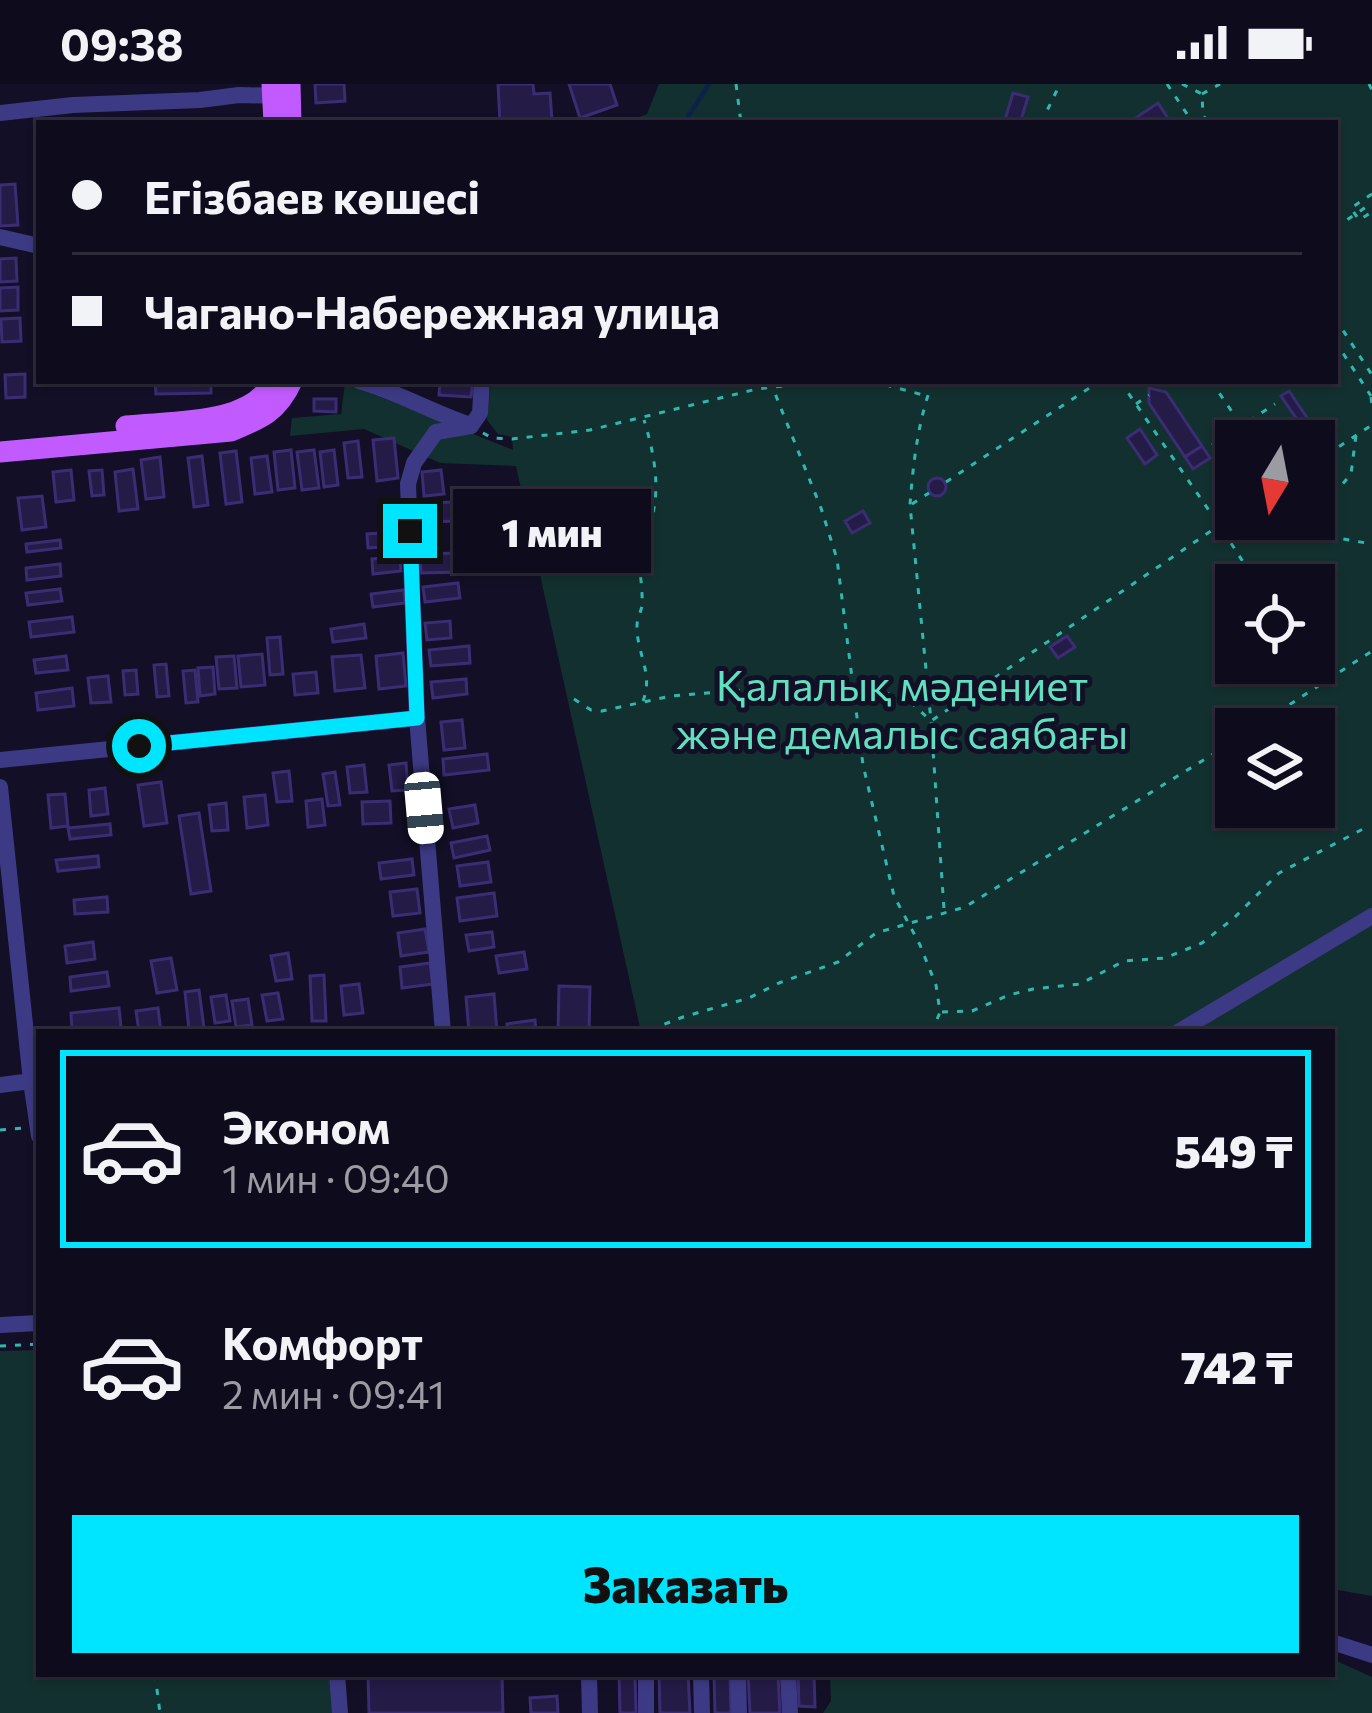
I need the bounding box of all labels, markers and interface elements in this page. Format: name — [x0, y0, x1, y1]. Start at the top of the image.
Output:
text: 09:38 — [60, 15, 184, 70]
text: Егізбаев көшесі — [144, 168, 480, 223]
text: Чагано-Набережная улица — [144, 283, 720, 338]
north arrow — [1215, 420, 1335, 540]
map controls — [1215, 420, 1335, 828]
callout: 1 мин — [452, 489, 650, 573]
route end — [383, 504, 437, 558]
text: 1 мин — [502, 507, 602, 555]
button: locate — [1215, 564, 1335, 684]
park label: Қалалық мәдениет және демалыс саябағы — [676, 658, 1128, 758]
button: layers — [1215, 708, 1335, 828]
route start — [112, 719, 166, 773]
car — [403, 771, 445, 845]
icon: car — [78, 1095, 186, 1203]
text: Эконом — [222, 1098, 390, 1153]
text: 549 ₸ — [1174, 1122, 1293, 1177]
text: 1 мин · 09:40 — [222, 1153, 450, 1201]
icon: car — [78, 1311, 186, 1419]
text: Комфорт — [222, 1314, 423, 1369]
text: 742 ₸ — [1181, 1338, 1293, 1393]
text: 2 мин · 09:41 — [222, 1369, 445, 1417]
button: Заказать — [72, 1515, 1299, 1653]

